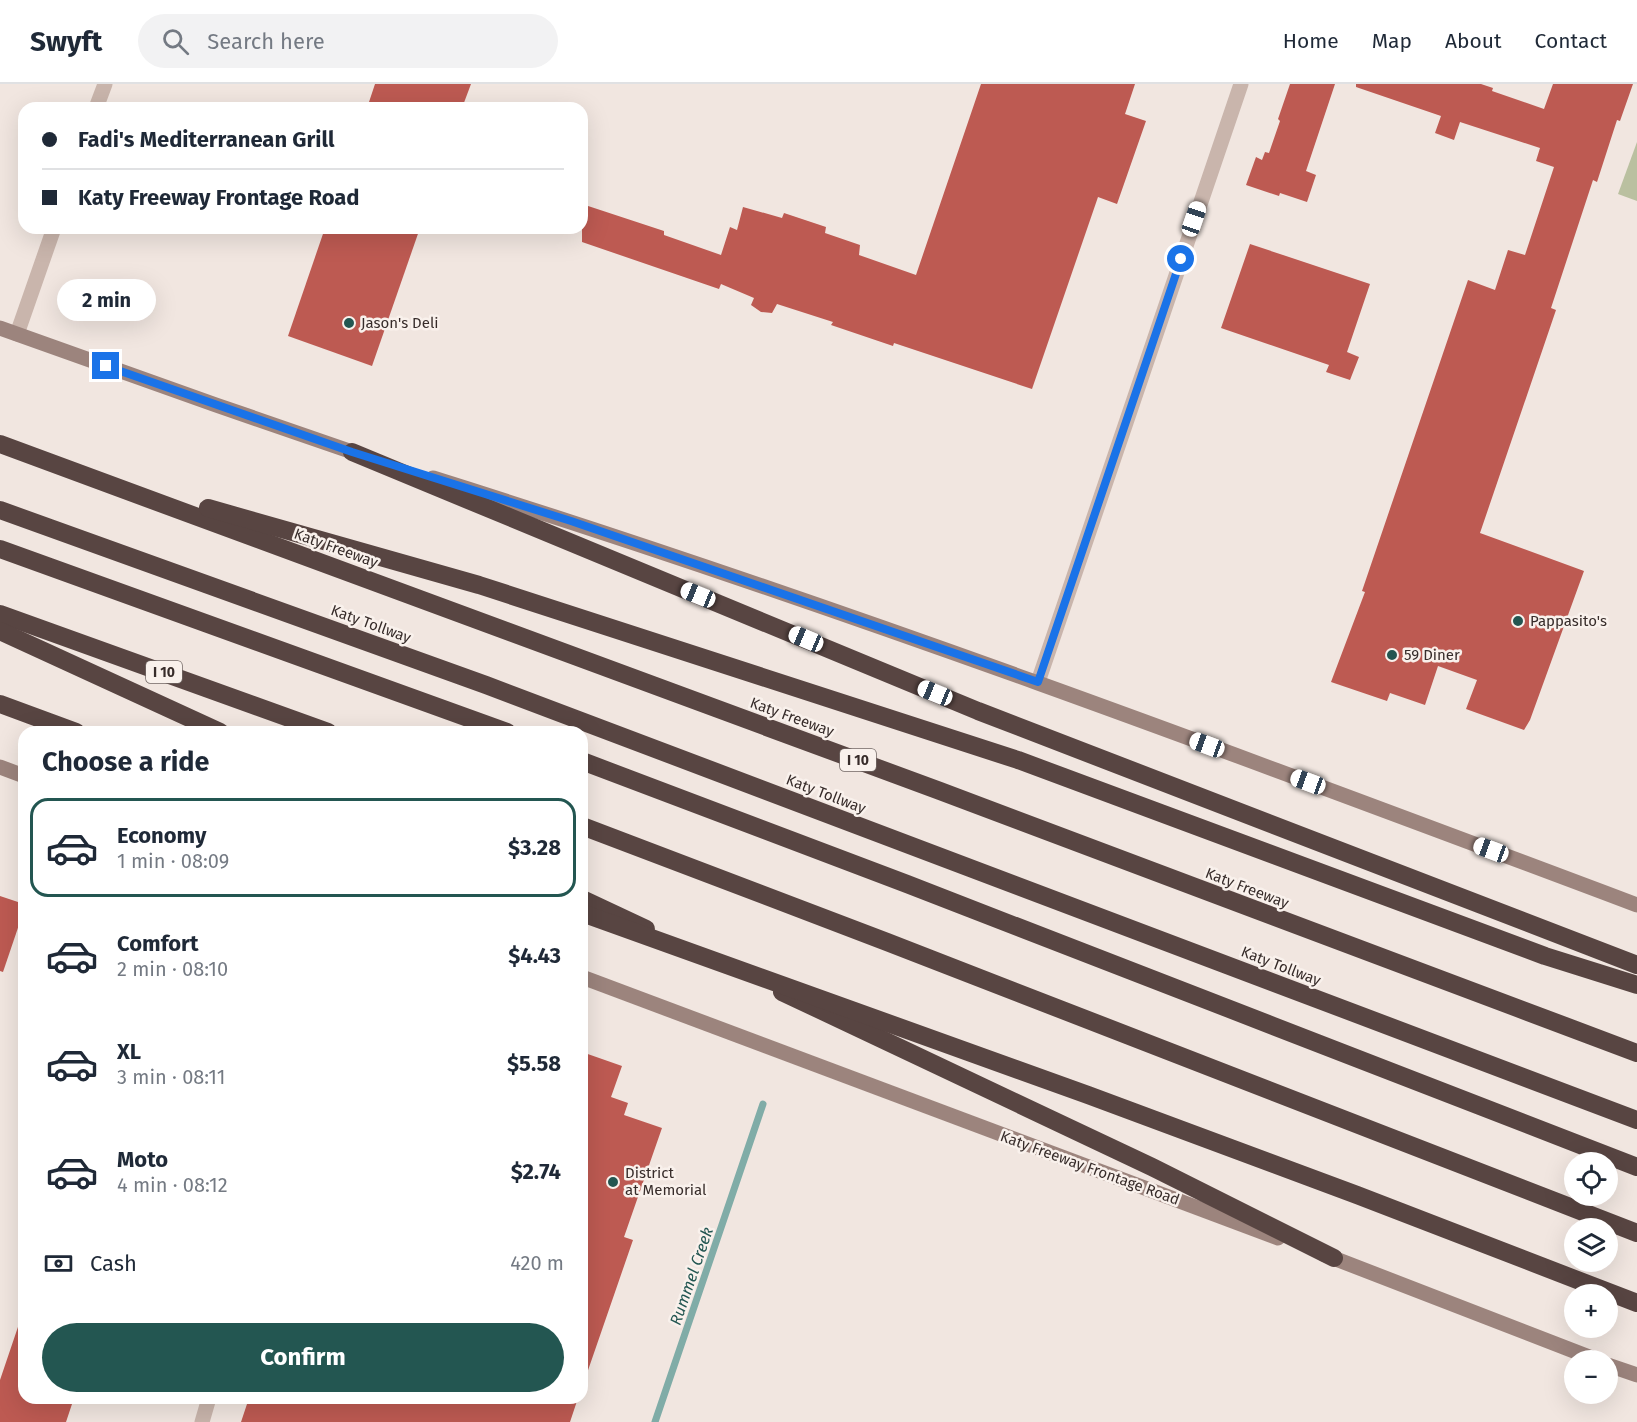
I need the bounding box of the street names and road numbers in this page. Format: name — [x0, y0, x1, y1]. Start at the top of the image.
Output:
street label: Katy Freeway — [292, 524, 381, 572]
street label: Katy Tollway — [328, 601, 414, 647]
road number: I 10 — [146, 661, 182, 683]
street label: Katy Freeway — [748, 693, 837, 741]
road number: I 10 — [840, 749, 876, 771]
street label: Katy Tollway — [784, 771, 869, 818]
street label: Katy Freeway — [1203, 864, 1292, 912]
street label: Katy Tollway — [1239, 943, 1324, 990]
street label: Katy Freeway Frontage Road — [998, 1127, 1182, 1209]

